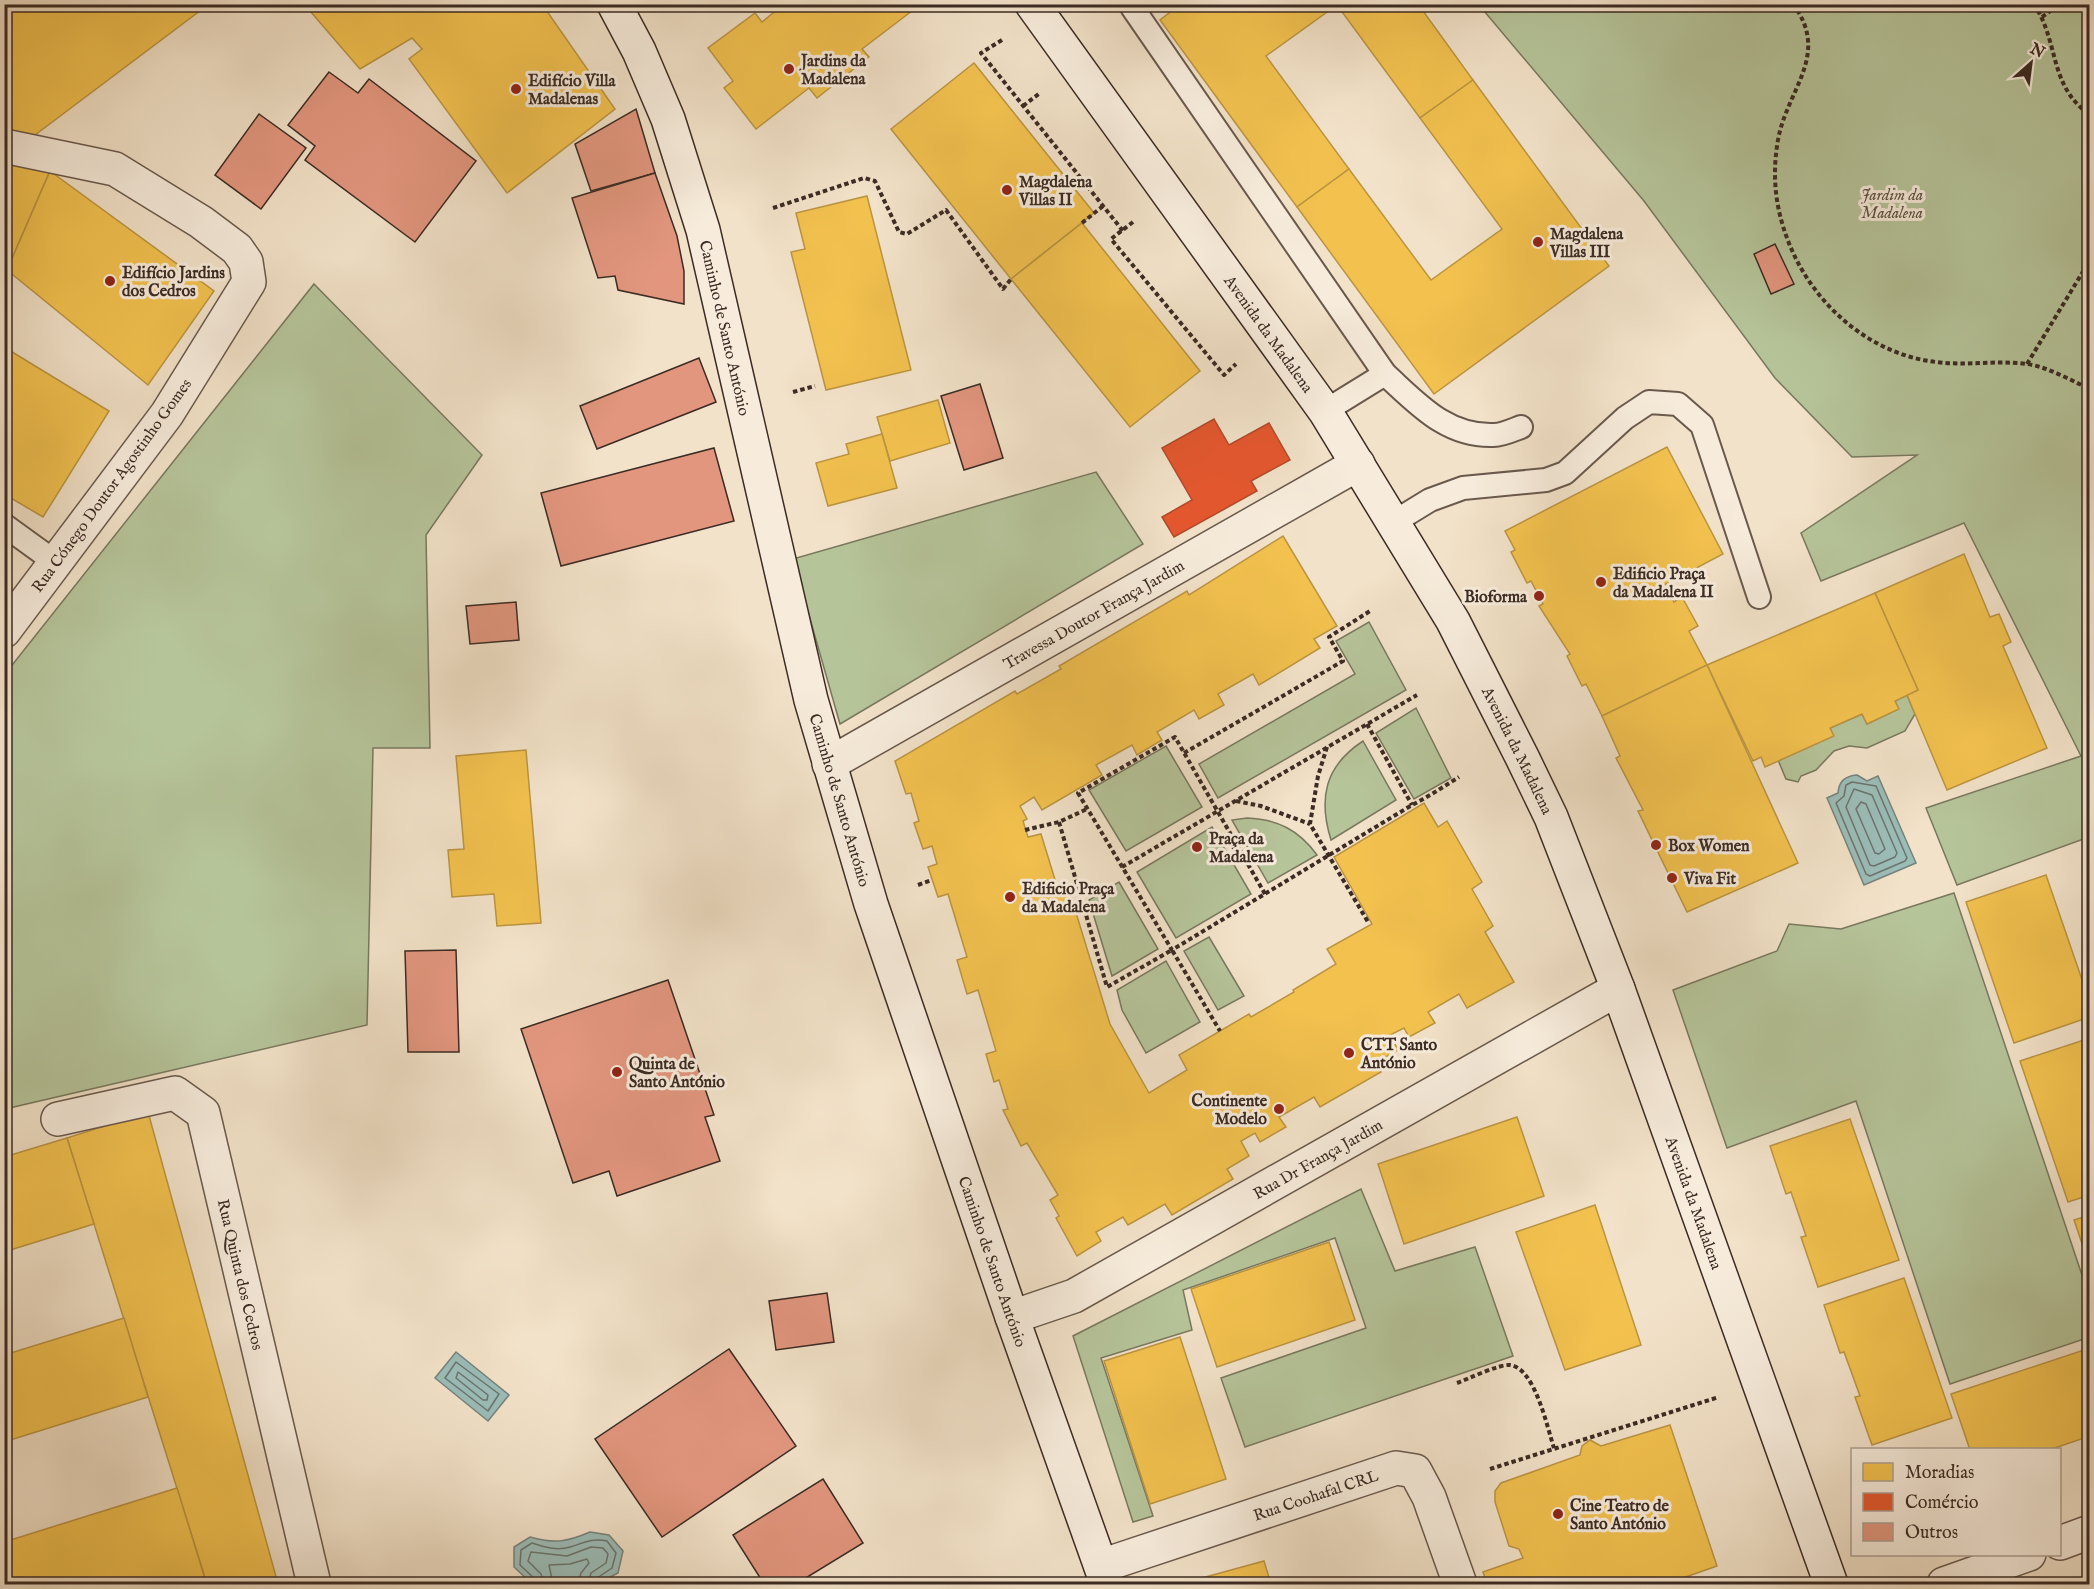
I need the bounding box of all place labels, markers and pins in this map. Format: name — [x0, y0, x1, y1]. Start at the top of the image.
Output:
place label: Jardins da Madalena — [799, 52, 867, 90]
marker: Jardins da Madalena — [782, 62, 796, 76]
place label: Edifício Villa Madalenas — [528, 72, 617, 110]
marker: Edifício Villa Madalenas — [509, 82, 523, 96]
place label: Magdalena Villas II — [1018, 173, 1093, 211]
marker: Magdalena Villas II — [1000, 183, 1014, 197]
place label: Magdalena Villas III — [1549, 225, 1624, 263]
marker: Magdalena Villas III — [1531, 235, 1545, 249]
place label: Edifício Jardins dos Cedros — [122, 264, 225, 302]
marker: Edifício Jardins dos Cedros — [103, 274, 117, 288]
place label: Edificio Praça da Madalena II — [1613, 565, 1714, 603]
marker: Edificio Praça da Madalena II — [1594, 575, 1608, 589]
place label: Bioforma — [1464, 588, 1528, 608]
marker: Bioforma — [1532, 589, 1546, 603]
place label: Praça da Madalena — [1209, 830, 1275, 868]
place label: Box Women — [1668, 837, 1750, 857]
marker: Box Women — [1649, 838, 1663, 852]
marker: Praça da Madalena — [1190, 840, 1204, 854]
place label: Viva Fit — [1683, 870, 1736, 890]
marker: Viva Fit — [1665, 871, 1679, 885]
place label: Edificio Praça da Madalena — [1022, 880, 1115, 918]
marker: Edificio Praça da Madalena — [1003, 890, 1017, 904]
place label: CTT Santo António — [1360, 1036, 1438, 1074]
marker: CTT Santo António — [1342, 1046, 1356, 1060]
place label: Quinta de Santo António — [629, 1055, 725, 1093]
marker: Quinta de Santo António — [610, 1065, 624, 1079]
place label: Continente Modelo — [1192, 1092, 1268, 1130]
marker: Continente Modelo — [1272, 1102, 1286, 1116]
place label: Cine Teatro de Santo António — [1570, 1497, 1670, 1535]
marker: Cine Teatro de Santo António — [1551, 1507, 1565, 1521]

